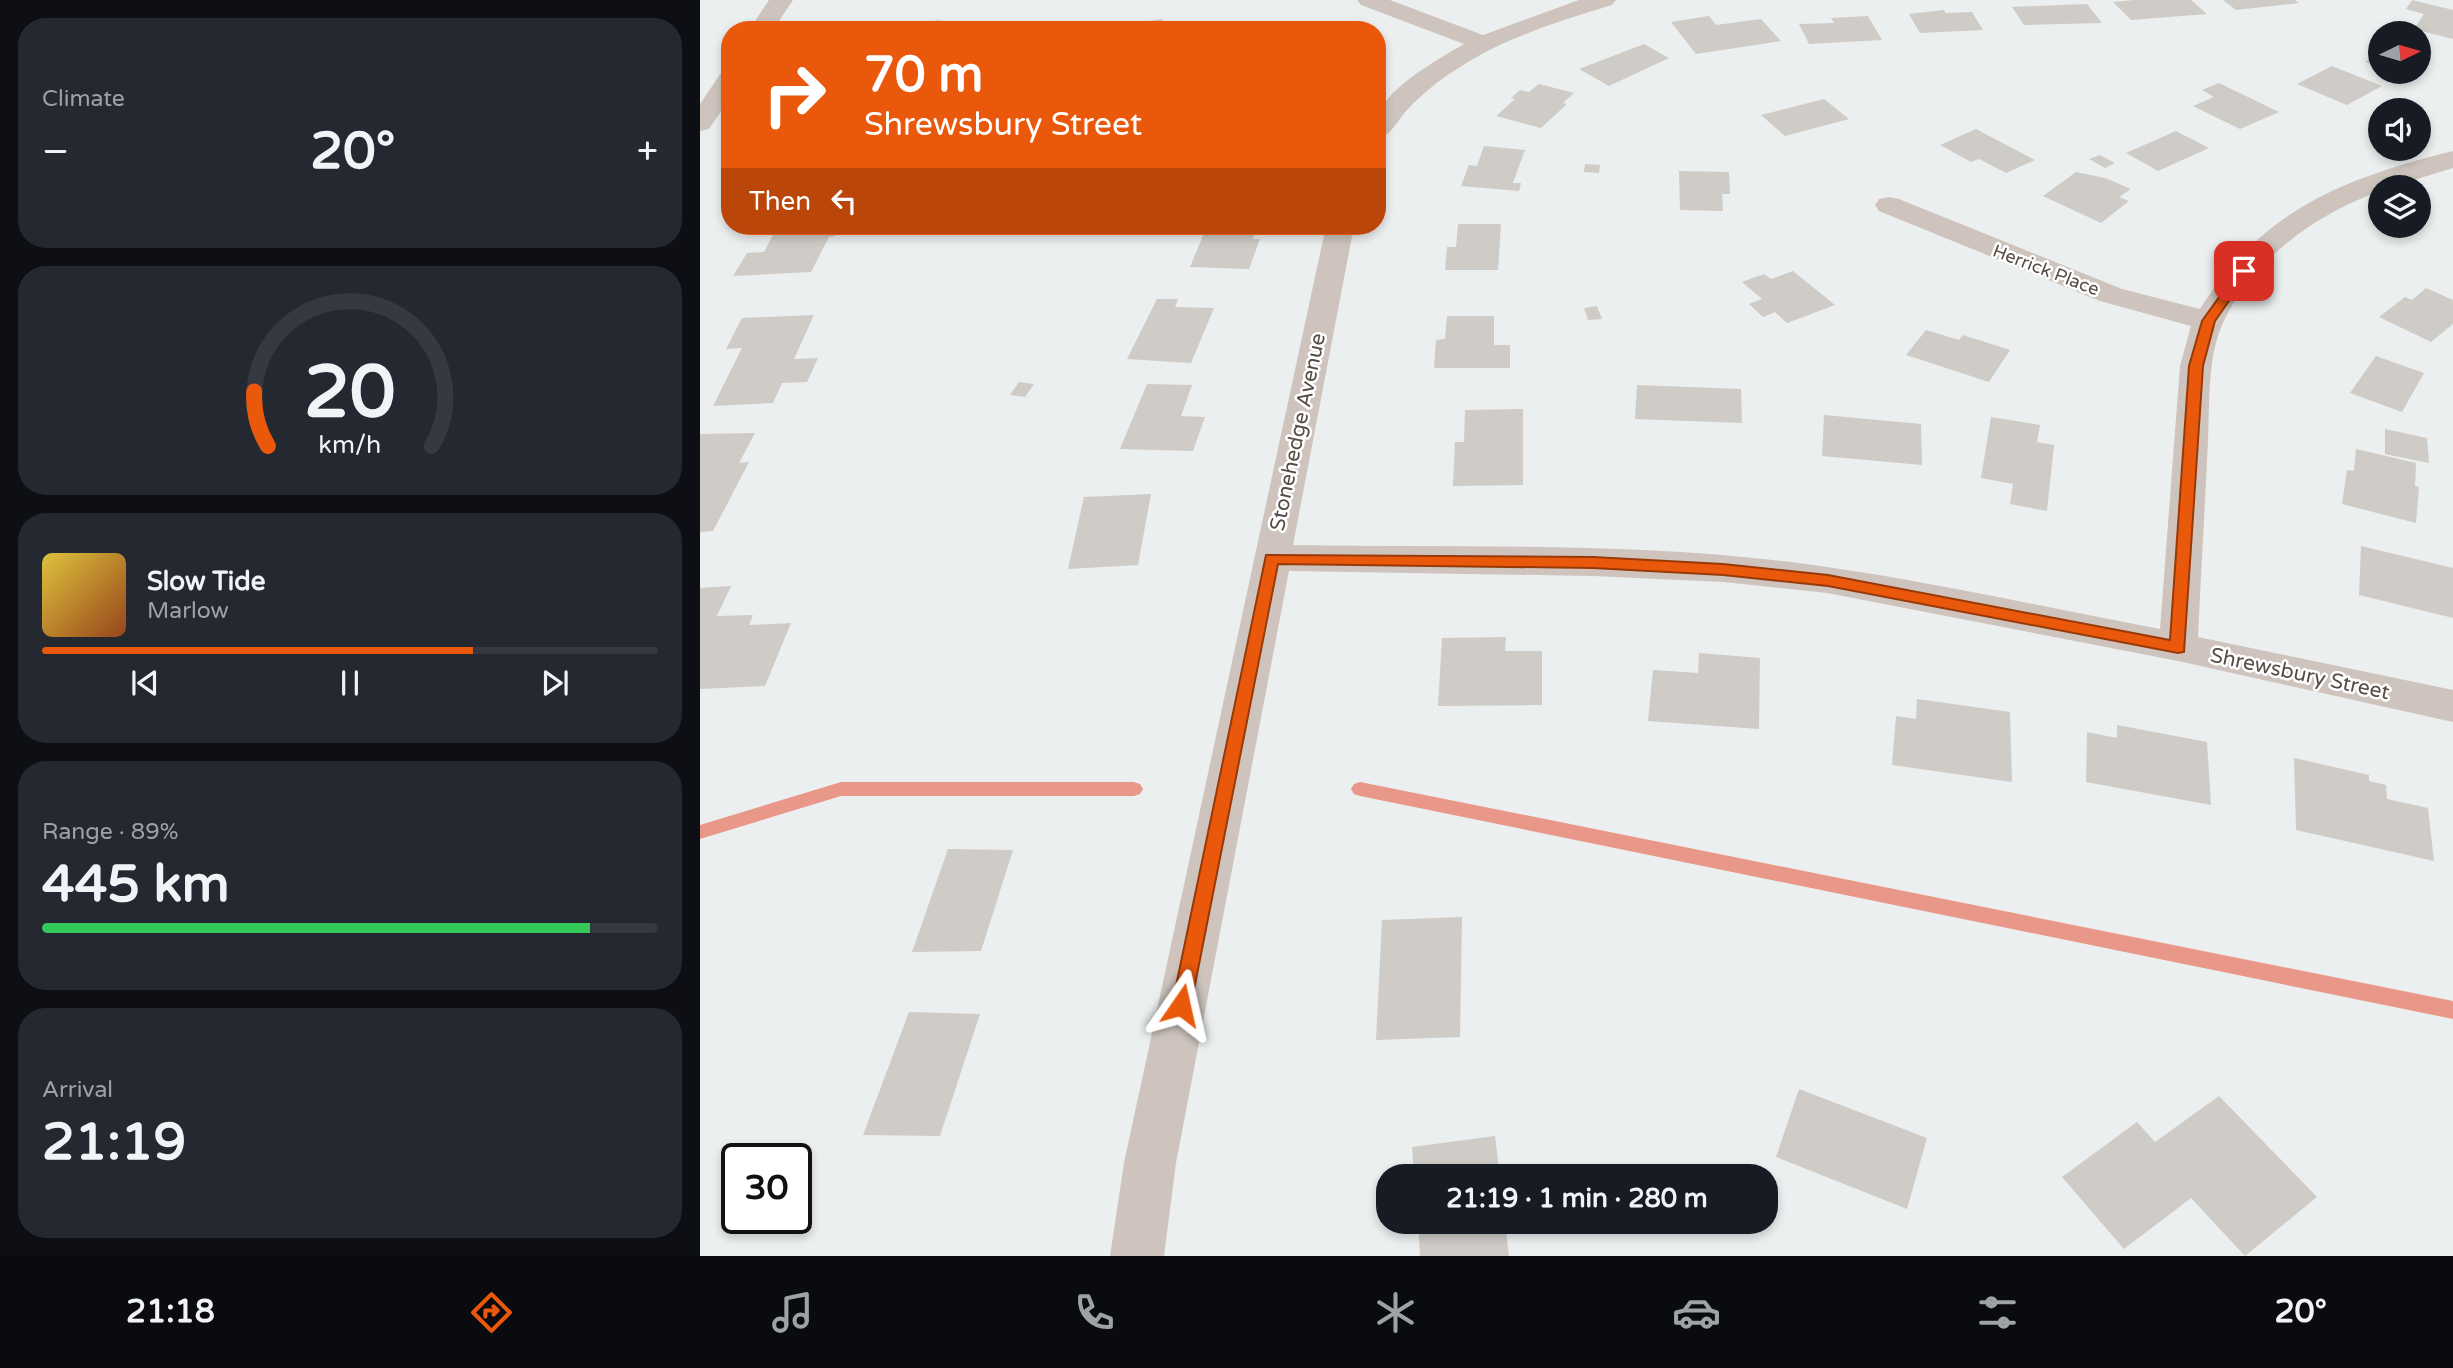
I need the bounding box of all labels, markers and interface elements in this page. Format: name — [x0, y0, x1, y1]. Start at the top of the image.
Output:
north arrow — [2368, 21, 2431, 84]
map controls — [2368, 21, 2431, 238]
text: 70 m — [864, 46, 983, 105]
icon: right — [749, 49, 840, 140]
text: Climate — [42, 85, 125, 113]
button: sound — [2368, 98, 2431, 161]
text: Shrewsbury Street — [864, 106, 1142, 144]
text: 20° — [310, 120, 395, 183]
text: − — [42, 129, 69, 175]
text: + — [637, 129, 658, 175]
button: layers — [2368, 175, 2431, 238]
icon: left — [825, 182, 863, 220]
text: Then — [749, 186, 811, 217]
street label: Herrick Place — [1990, 240, 2102, 300]
pin — [2214, 241, 2274, 301]
icon: arrive — [2225, 252, 2263, 290]
street label: Stonehedge Avenue — [1265, 331, 1331, 533]
text: 20 — [304, 350, 396, 438]
text: km/h — [319, 430, 381, 460]
text: Slow Tide — [147, 566, 265, 597]
text: Marlow — [147, 597, 229, 625]
street label: Shrewsbury Street — [2208, 643, 2392, 705]
icon: previous — [126, 664, 164, 702]
icon: pause — [331, 664, 369, 702]
icon: next — [536, 664, 574, 702]
text: Range · 89% — [42, 818, 178, 846]
text: 445 km — [42, 853, 230, 916]
position arrow — [1144, 968, 1218, 1042]
text: Arrival — [42, 1076, 113, 1104]
text: 21:19 — [42, 1111, 186, 1174]
speed limit sign: 30 — [721, 1143, 812, 1234]
text: 21:19 · 1 min · 280 m — [1446, 1183, 1708, 1214]
icon: directions — [467, 1288, 516, 1337]
icon: music — [768, 1288, 817, 1337]
icon: phone — [1070, 1288, 1119, 1337]
icon: climate — [1371, 1288, 1420, 1337]
icon: car — [1672, 1288, 1721, 1337]
icon: filters — [1973, 1288, 2022, 1337]
text: 21:18 — [126, 1293, 215, 1331]
text: 20° — [2274, 1293, 2327, 1331]

